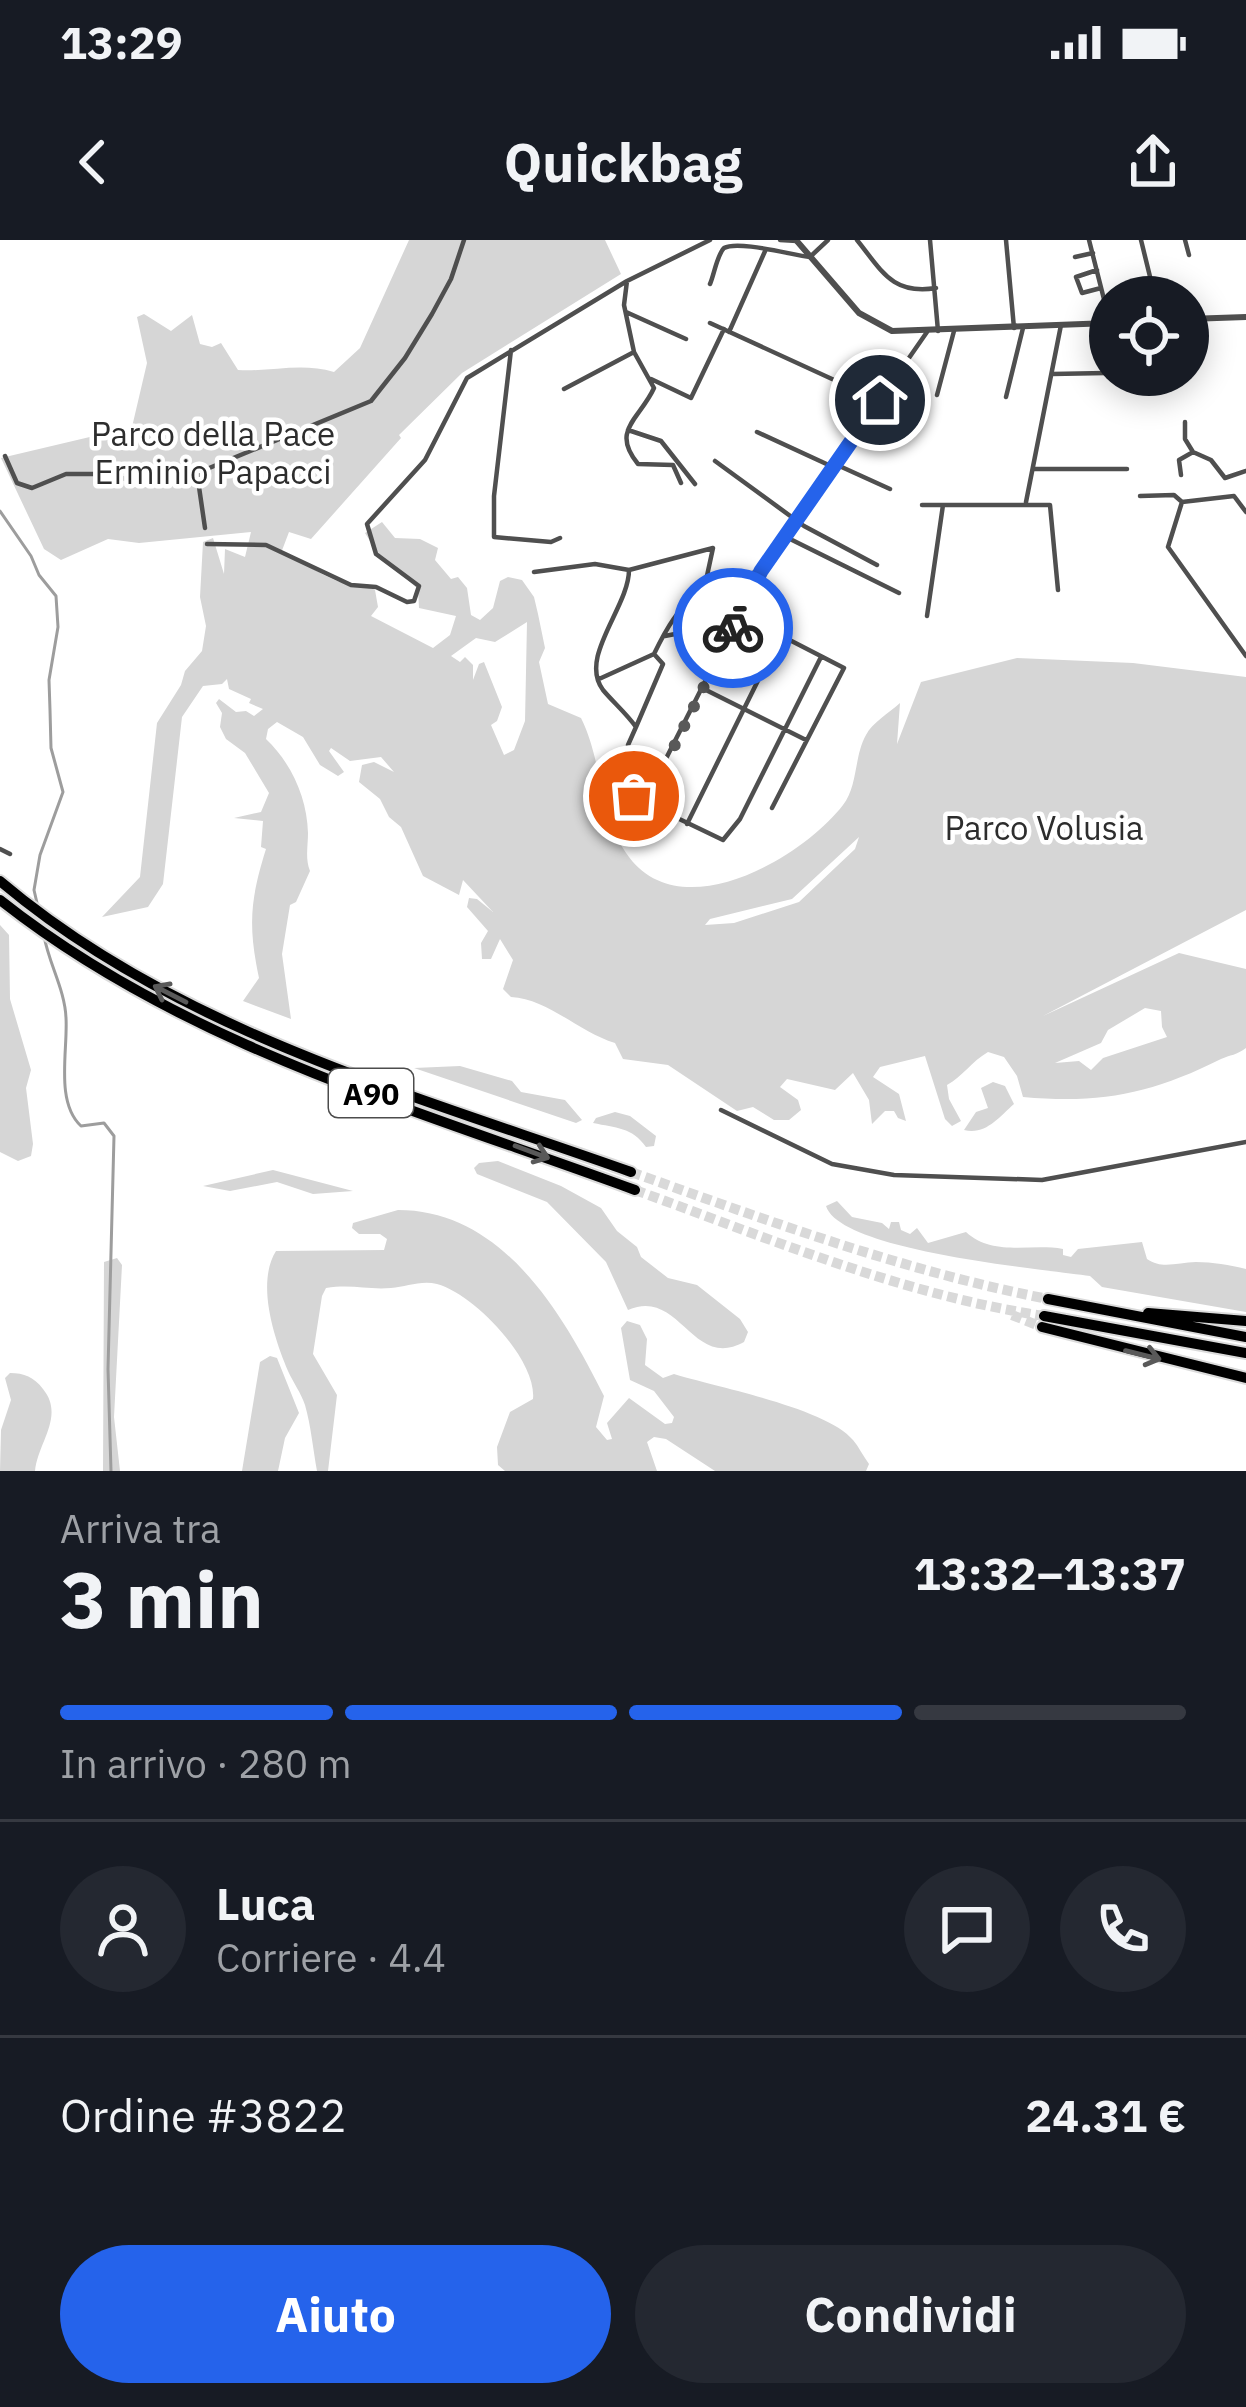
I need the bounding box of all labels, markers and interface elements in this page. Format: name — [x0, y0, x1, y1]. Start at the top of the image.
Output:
text: 13:29 — [60, 13, 183, 71]
text: Quickbag — [504, 127, 742, 197]
icon: back — [60, 129, 126, 195]
icon: share — [1120, 129, 1186, 195]
map controls — [1089, 276, 1209, 396]
button: locate — [1089, 276, 1209, 396]
pin — [829, 349, 931, 451]
icon: home — [847, 367, 913, 433]
park label: Parco della Pace Erminio Papacci — [91, 412, 335, 493]
courier — [673, 568, 793, 688]
icon: bike — [700, 595, 766, 661]
pin — [583, 745, 685, 847]
icon: bag — [601, 763, 667, 829]
park label: Parco Volusia — [944, 806, 1144, 849]
one-way arrow — [153, 981, 188, 1004]
road number: A90 — [329, 1069, 413, 1117]
one-way arrow — [512, 1143, 549, 1164]
one-way arrow — [1124, 1344, 1162, 1367]
text: Arriva tra — [60, 1503, 221, 1554]
text: 13:32–13:37 — [914, 1544, 1186, 1602]
text: 3 min — [60, 1548, 264, 1649]
text: In arrivo · 280 m — [60, 1738, 351, 1789]
button: person — [60, 1866, 186, 1992]
button: chat — [904, 1866, 1030, 1992]
button: phone — [1060, 1866, 1186, 1992]
text: Luca — [216, 1874, 315, 1932]
text: Corriere · 4.4 — [216, 1932, 446, 1983]
text: Ordine #3822 — [60, 2086, 346, 2144]
text: 24.31 € — [1025, 2086, 1186, 2144]
button: Aiuto — [60, 2245, 611, 2383]
button: Condividi — [635, 2245, 1186, 2383]

